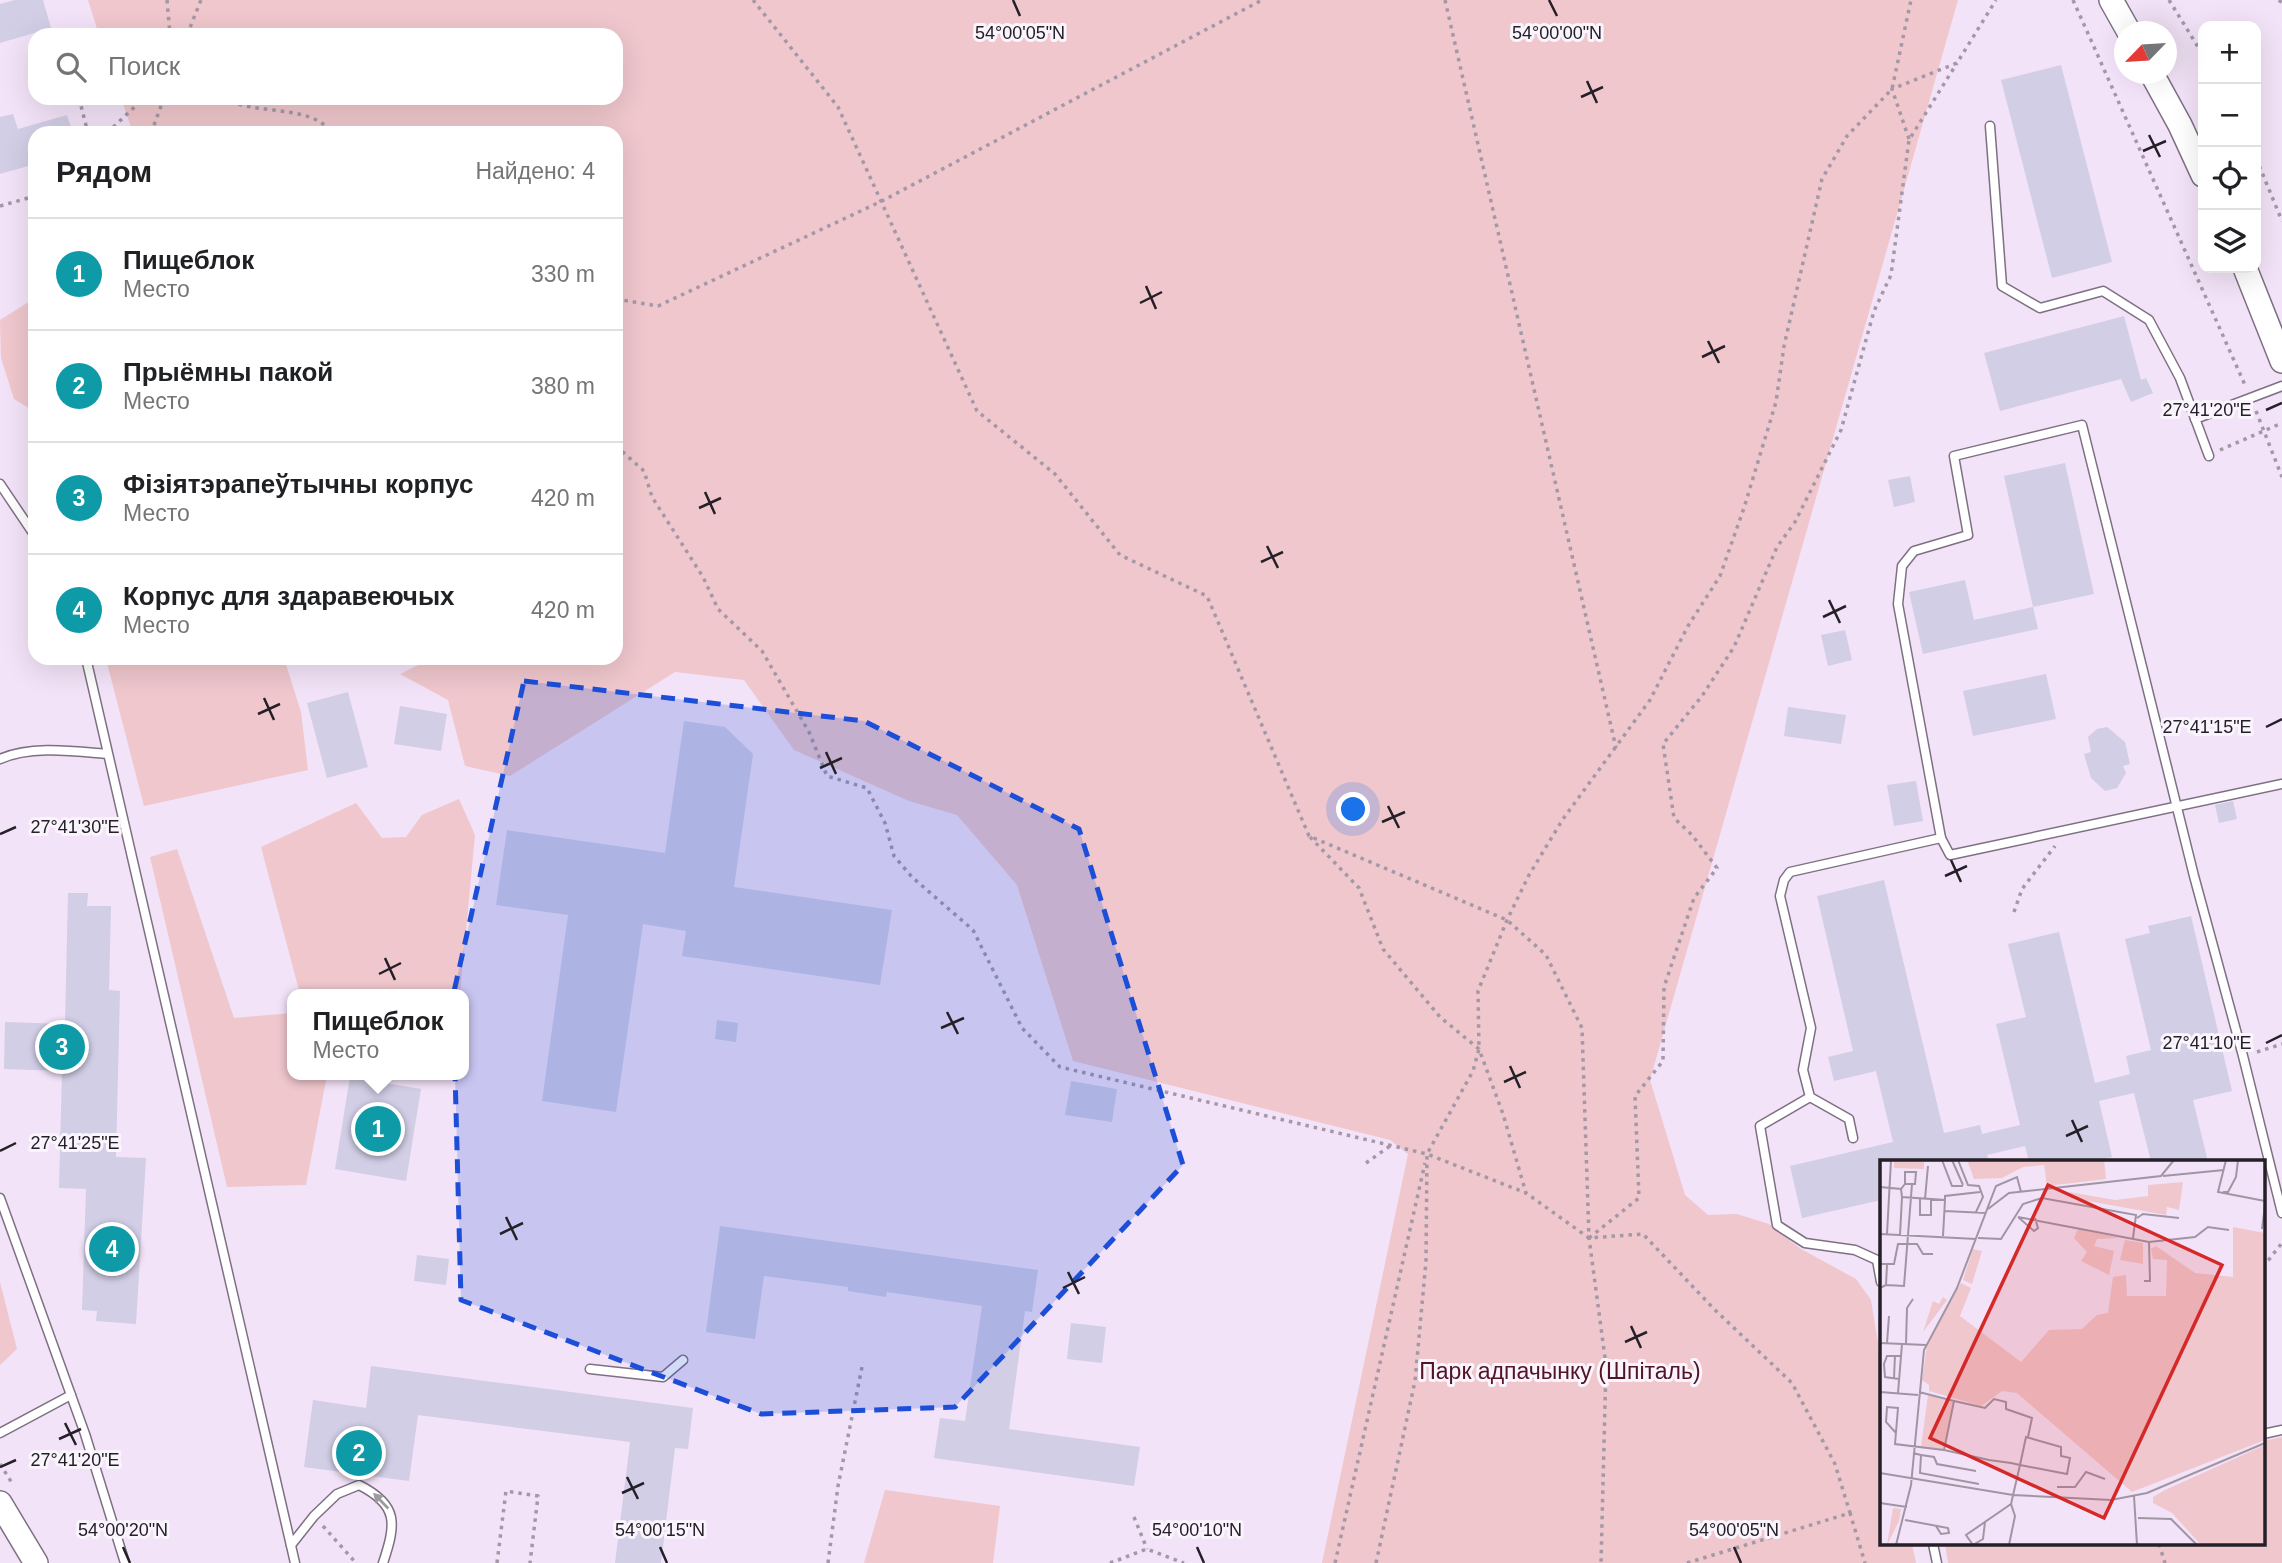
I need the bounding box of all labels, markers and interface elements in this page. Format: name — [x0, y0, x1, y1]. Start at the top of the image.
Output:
north arrow — [2114, 21, 2177, 84]
map controls — [2198, 21, 2261, 273]
button: + — [2198, 21, 2261, 84]
text: 54°00'05"N — [975, 23, 1065, 43]
text: 54°00'00"N — [1512, 23, 1602, 43]
search box — [28, 28, 623, 105]
icon: search — [52, 48, 90, 86]
text: Поиск — [108, 51, 180, 81]
button: − — [2198, 84, 2261, 147]
button: locate — [2198, 147, 2261, 210]
text: Рядом — [56, 155, 152, 188]
text: Найдено: 4 — [475, 158, 595, 184]
button: layers — [2198, 210, 2261, 273]
text: Пищеблок — [123, 245, 254, 275]
text: 1 — [73, 261, 85, 287]
text: 330 m — [531, 261, 595, 287]
text: Место — [123, 276, 190, 302]
text: Прыёмны пакой — [123, 357, 333, 387]
text: 2 — [73, 373, 85, 399]
text: 380 m — [531, 373, 595, 399]
text: Место — [123, 388, 190, 414]
text: 27°41'20"E — [2162, 400, 2252, 420]
text: Фізіятэрапеўтычны корпус — [123, 469, 473, 499]
text: 3 — [73, 485, 85, 511]
text: 420 m — [531, 485, 595, 511]
text: Место — [123, 500, 190, 526]
text: Корпус для здаравеючых — [123, 581, 455, 611]
text: 4 — [73, 597, 85, 623]
text: 420 m — [531, 597, 595, 623]
text: Место — [123, 612, 190, 638]
text: 27°41'15"E — [2162, 717, 2252, 737]
your location — [1336, 792, 1370, 826]
text: 27°41'30"E — [30, 817, 120, 837]
popup — [287, 989, 469, 1080]
text: Пищеблок — [312, 1006, 444, 1036]
pin: 3 — [39, 1021, 85, 1073]
text: 27°41'10"E — [2162, 1033, 2252, 1053]
text: Место — [312, 1037, 379, 1063]
pin: 1 — [355, 1103, 401, 1155]
text: 27°41'25"E — [30, 1133, 120, 1153]
inset map — [1880, 1160, 2264, 1546]
pin: 4 — [89, 1223, 135, 1275]
park label: Парк адпачынку (Шпіталь) — [1419, 1358, 1701, 1384]
pin: 2 — [336, 1427, 382, 1479]
text: 27°41'20"E — [30, 1450, 120, 1470]
one-way arrow — [373, 1492, 390, 1509]
text: 54°00'20"N — [78, 1520, 168, 1540]
text: 54°00'15"N — [615, 1520, 705, 1540]
text: 54°00'10"N — [1152, 1520, 1242, 1540]
text: 54°00'05"N — [1689, 1520, 1779, 1540]

